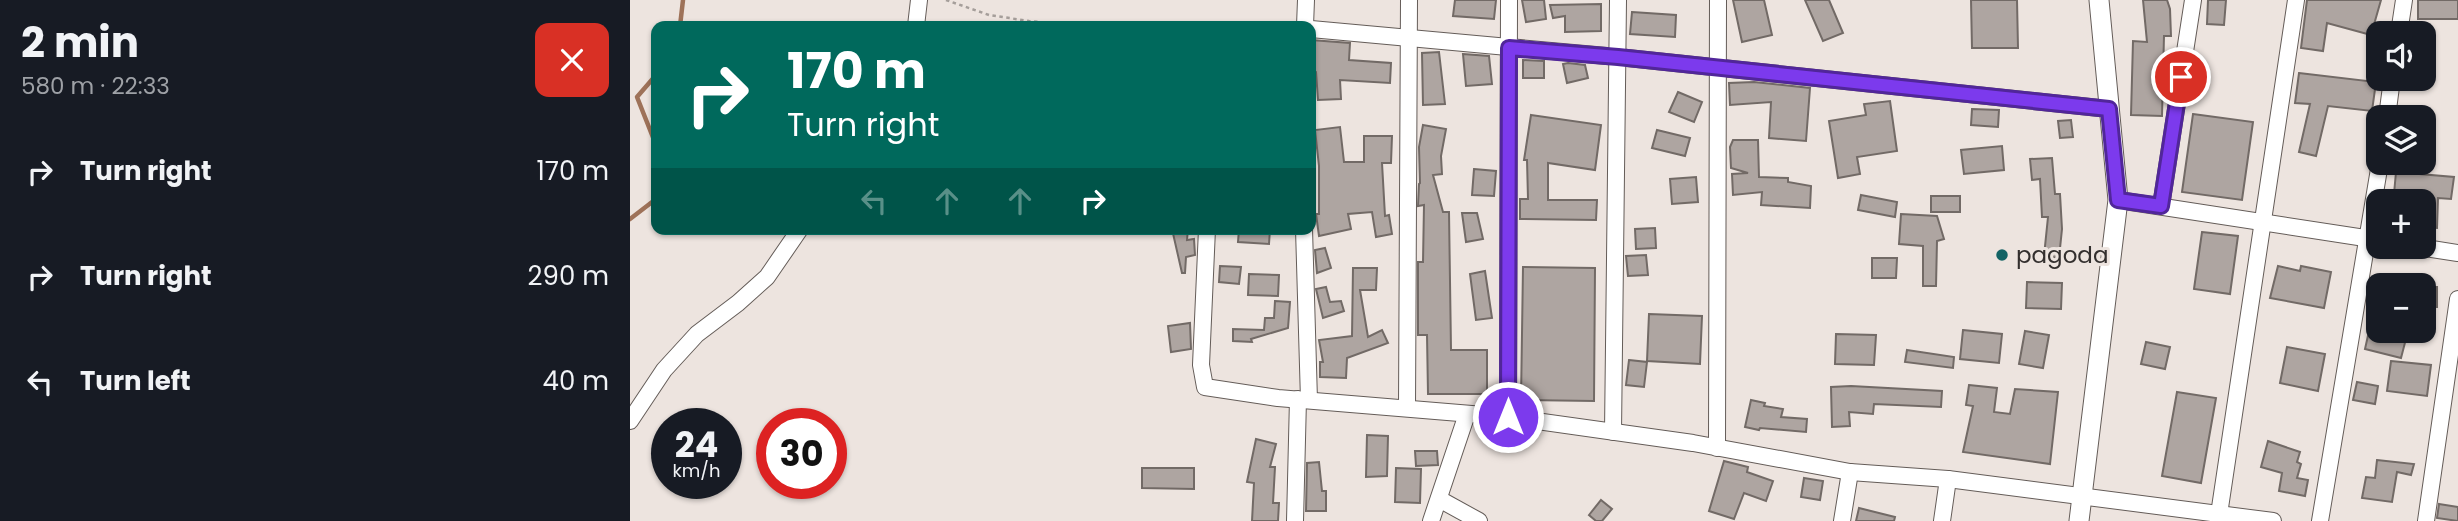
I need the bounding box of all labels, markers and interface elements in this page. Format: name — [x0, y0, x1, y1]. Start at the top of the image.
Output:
text: 2 min — [21, 13, 139, 72]
map controls — [2366, 21, 2436, 343]
button: sound — [2366, 21, 2436, 91]
button: close — [535, 23, 609, 97]
text: 170 m — [787, 37, 926, 105]
pin — [2151, 47, 2211, 107]
icon: right — [672, 49, 763, 140]
icon: arrive — [2162, 58, 2200, 96]
text: 580 m · 22:33 — [21, 70, 170, 102]
text: Turn right — [787, 102, 939, 147]
button: layers — [2366, 105, 2436, 175]
icon: right — [21, 153, 59, 191]
text: Turn right — [80, 153, 212, 189]
text: 170 m — [536, 153, 609, 189]
icon: left — [855, 182, 893, 220]
icon: ahead — [928, 182, 966, 220]
icon: ahead — [1001, 182, 1039, 220]
icon: right — [1074, 182, 1112, 220]
button: + — [2366, 189, 2436, 259]
place label: pagoda — [2016, 239, 2108, 271]
marker: pagoda — [1994, 247, 2010, 263]
icon: right — [21, 258, 59, 296]
text: Turn right — [80, 258, 212, 294]
text: 290 m — [528, 258, 609, 294]
button: − — [2366, 273, 2436, 343]
icon: left — [21, 363, 59, 401]
text: Turn left — [80, 363, 191, 399]
text: 40 m — [543, 363, 609, 399]
position arrow — [1471, 380, 1545, 454]
speed limit sign: 30 — [756, 408, 847, 499]
text: 24 — [675, 420, 718, 469]
text: km/h — [673, 458, 720, 483]

